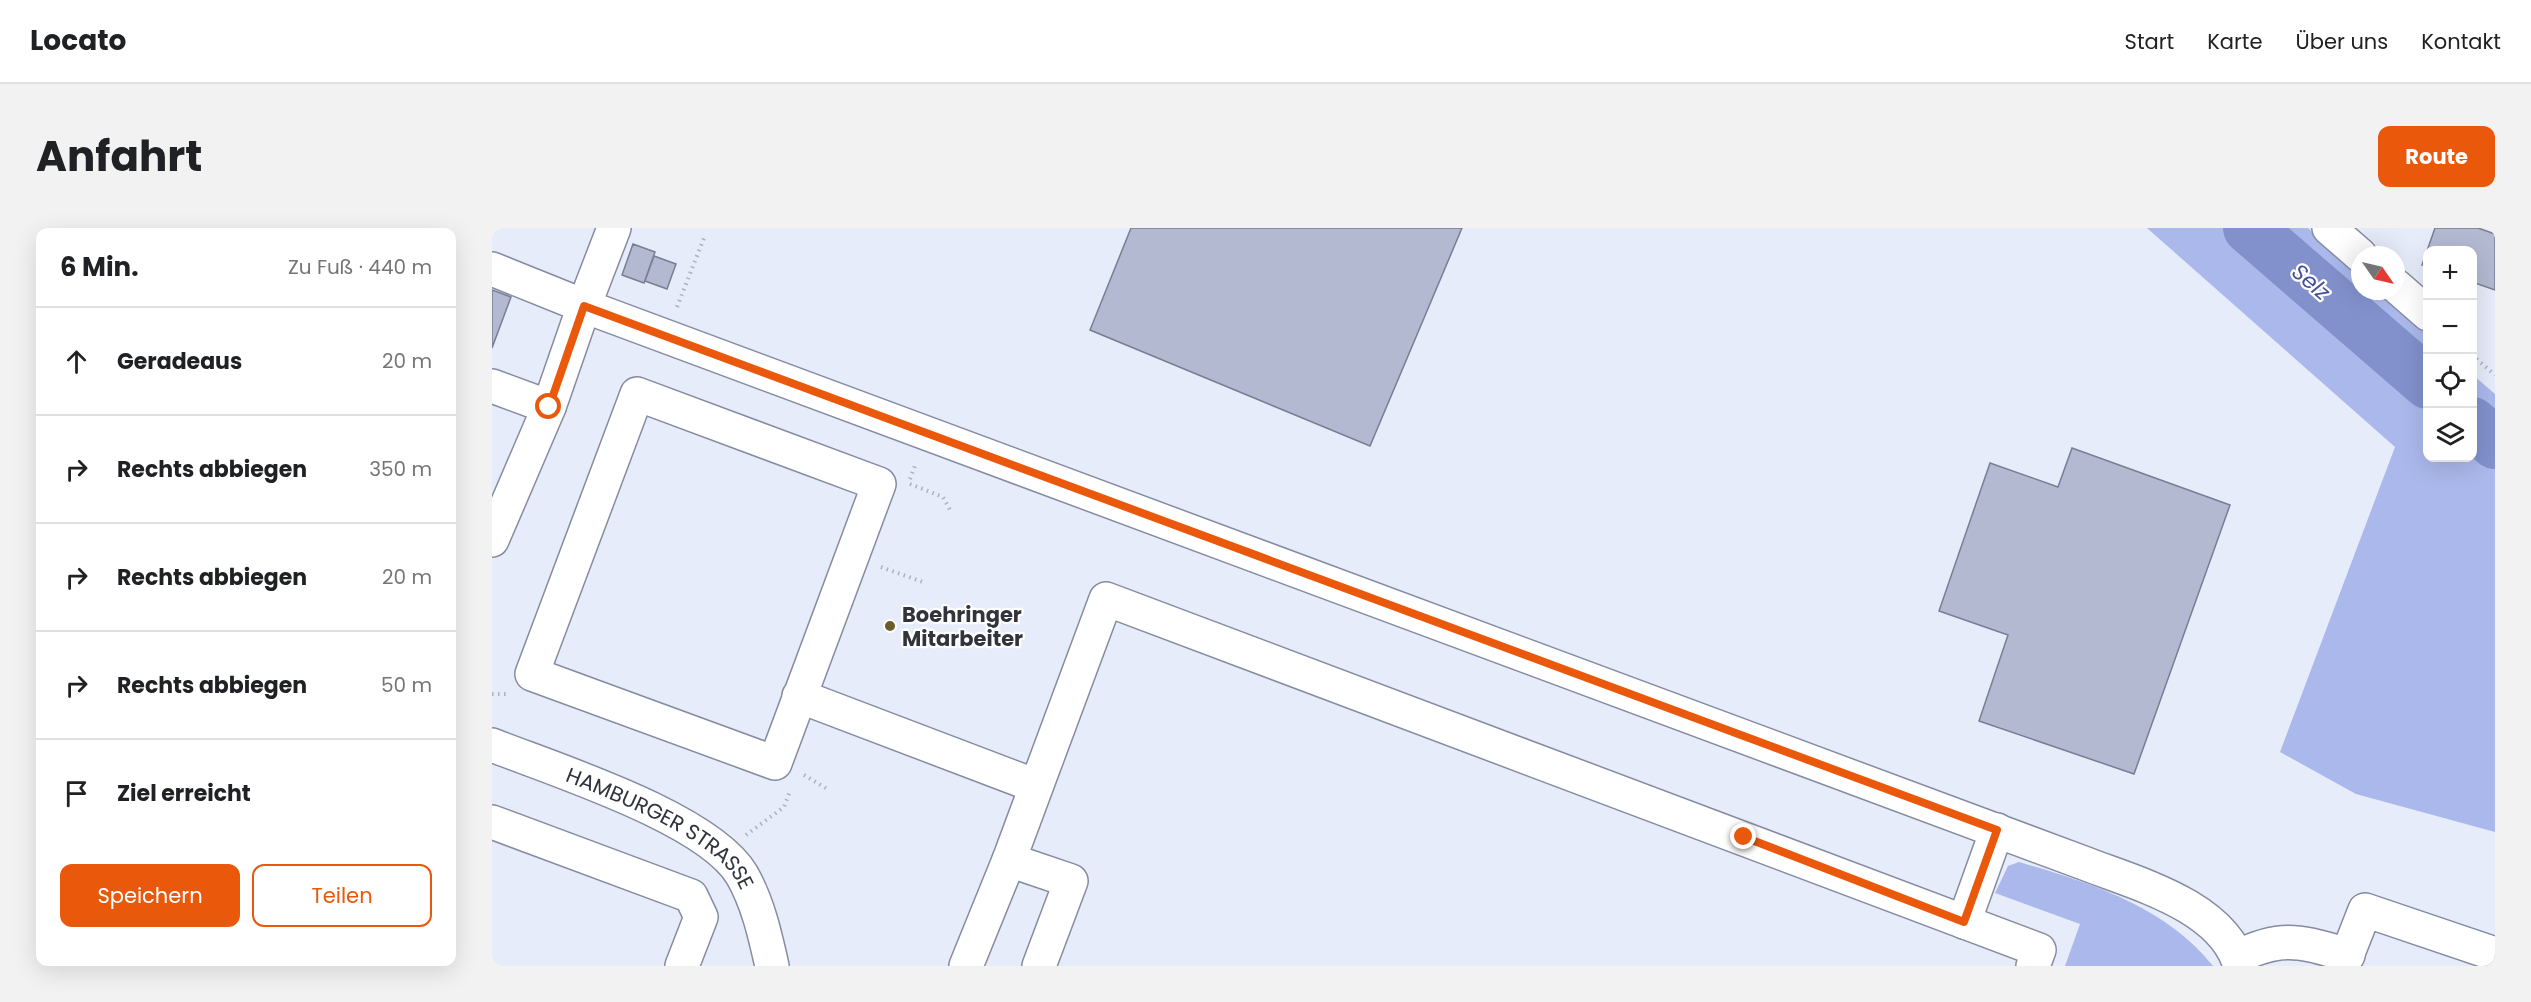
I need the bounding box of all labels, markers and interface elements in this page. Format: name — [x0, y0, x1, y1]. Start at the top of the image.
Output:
text: Locato — [30, 21, 126, 60]
text: Start — [2125, 27, 2174, 56]
text: Karte — [2207, 27, 2263, 56]
text: Über uns — [2296, 27, 2388, 56]
text: Kontakt — [2421, 27, 2501, 56]
button: Route — [2378, 126, 2495, 187]
text: Anfahrt — [36, 127, 202, 186]
north arrow — [2351, 246, 2405, 300]
map controls — [2423, 246, 2477, 462]
button: + — [2423, 246, 2477, 300]
text: 6 Min. — [60, 249, 138, 285]
text: Zu Fuß · 440 m — [288, 253, 432, 281]
water label: Selz — [2285, 257, 2338, 308]
button: − — [2423, 300, 2477, 354]
icon: ahead — [60, 345, 93, 378]
text: Geradeaus — [117, 346, 242, 377]
text: 20 m — [382, 347, 432, 375]
button: locate — [2423, 354, 2477, 408]
route start — [535, 393, 561, 419]
button: layers — [2423, 408, 2477, 462]
icon: right — [60, 453, 93, 486]
text: Rechts abbiegen — [117, 454, 307, 485]
text: 350 m — [369, 455, 432, 483]
icon: right — [60, 561, 93, 594]
text: Rechts abbiegen — [117, 562, 307, 593]
text: 20 m — [382, 563, 432, 591]
place label: Boehringer Mitarbeiter — [902, 600, 1023, 653]
marker: Boehringer Mitarbeiter — [883, 619, 897, 633]
icon: right — [60, 669, 93, 702]
text: Rechts abbiegen — [117, 670, 307, 701]
text: 50 m — [381, 671, 432, 699]
street label: HAMBURGER STRASSE — [562, 760, 761, 894]
icon: arrive — [60, 777, 93, 810]
text: Ziel erreicht — [117, 778, 251, 809]
route end — [1730, 823, 1756, 849]
button: Speichern — [60, 864, 240, 927]
button: Teilen — [252, 864, 432, 927]

